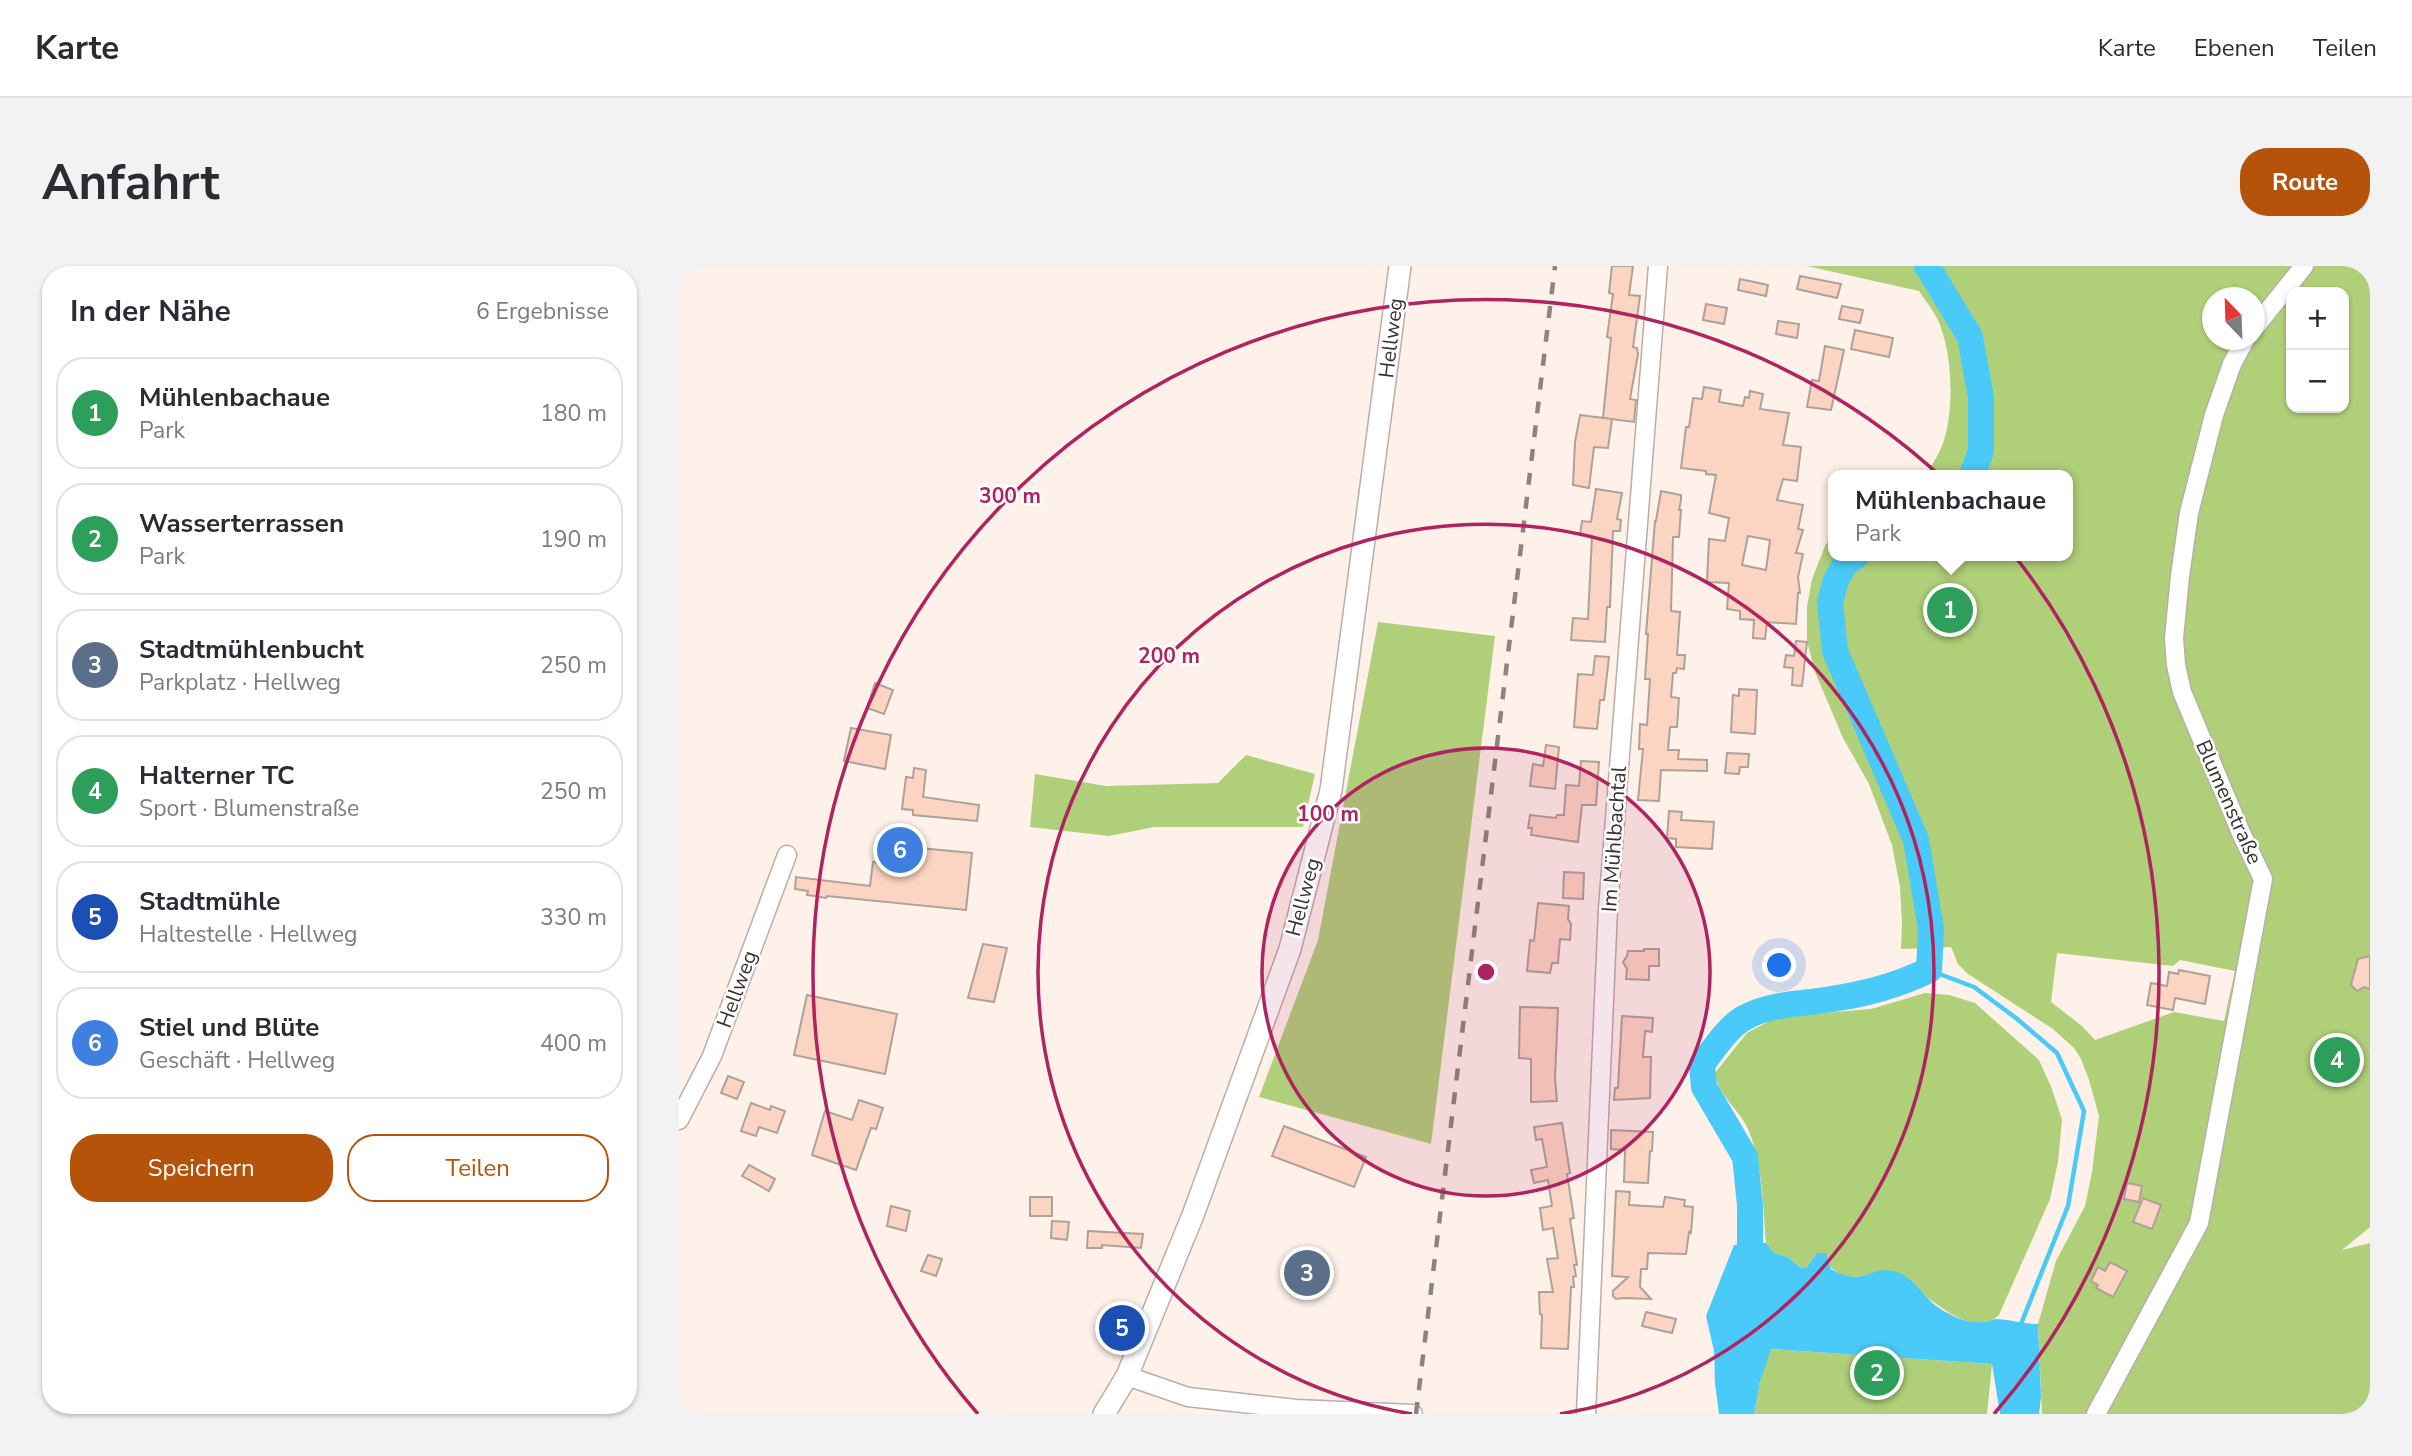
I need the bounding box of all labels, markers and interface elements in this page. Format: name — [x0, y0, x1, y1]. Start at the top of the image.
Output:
text: Karte — [35, 26, 119, 71]
text: Karte — [2098, 32, 2156, 64]
text: Ebenen — [2194, 32, 2275, 64]
text: Teilen — [2313, 32, 2377, 64]
button: Route — [2240, 148, 2370, 216]
text: Anfahrt — [42, 149, 220, 216]
north arrow — [2202, 287, 2265, 350]
map controls — [2286, 287, 2349, 413]
button: + — [2286, 287, 2349, 350]
text: In der Nähe — [70, 291, 231, 332]
text: 6 Ergebnisse — [476, 296, 609, 327]
street label: Hellweg — [1372, 296, 1410, 380]
button: − — [2286, 350, 2349, 413]
text: Mühlenbachaue — [139, 380, 330, 415]
text: 1 — [88, 398, 102, 429]
text: 180 m — [540, 398, 607, 429]
text: Park — [139, 415, 185, 446]
popup — [1828, 470, 2073, 561]
text: 300 m — [979, 482, 1041, 510]
text: Mühlenbachaue — [1855, 483, 2046, 518]
text: Wasserterrassen — [139, 506, 344, 541]
text: Park — [1855, 518, 1901, 549]
text: 2 — [88, 524, 102, 555]
text: 190 m — [540, 524, 607, 555]
text: Park — [139, 541, 185, 572]
pin: 1 — [1927, 584, 1973, 636]
text: Stadtmühlenbucht — [139, 632, 364, 667]
text: 200 m — [1138, 642, 1200, 670]
text: 3 — [88, 650, 102, 681]
text: 250 m — [540, 650, 607, 681]
text: Parkplatz · Hellweg — [139, 667, 341, 698]
street label: Blumenstraße — [2189, 735, 2269, 869]
text: Halterner TC — [139, 758, 295, 793]
street label: Im Mühlbachtal — [1595, 764, 1633, 913]
text: 4 — [88, 776, 102, 807]
text: 250 m — [540, 776, 607, 807]
text: Sport · Blumenstraße — [139, 793, 359, 824]
text: 100 m — [1297, 800, 1359, 828]
pin: 6 — [877, 824, 923, 876]
street label: Hellweg — [1279, 855, 1327, 939]
text: Stadtmühle — [139, 884, 280, 919]
text: 5 — [88, 902, 102, 933]
text: 330 m — [540, 902, 607, 933]
text: Haltestelle · Hellweg — [139, 919, 357, 950]
street label: Hellweg — [710, 946, 764, 1032]
your location — [1762, 948, 1796, 982]
centre of rings — [1474, 960, 1498, 984]
text: Stiel und Blüte — [139, 1010, 319, 1045]
text: 6 — [88, 1028, 102, 1059]
text: 400 m — [540, 1028, 607, 1059]
pin: 4 — [2314, 1034, 2360, 1086]
text: Geschäft · Hellweg — [139, 1045, 335, 1076]
button: Speichern — [70, 1134, 333, 1202]
button: Teilen — [347, 1134, 609, 1202]
pin: 3 — [1284, 1247, 1330, 1299]
pin: 5 — [1099, 1302, 1145, 1354]
pin: 2 — [1854, 1347, 1900, 1399]

